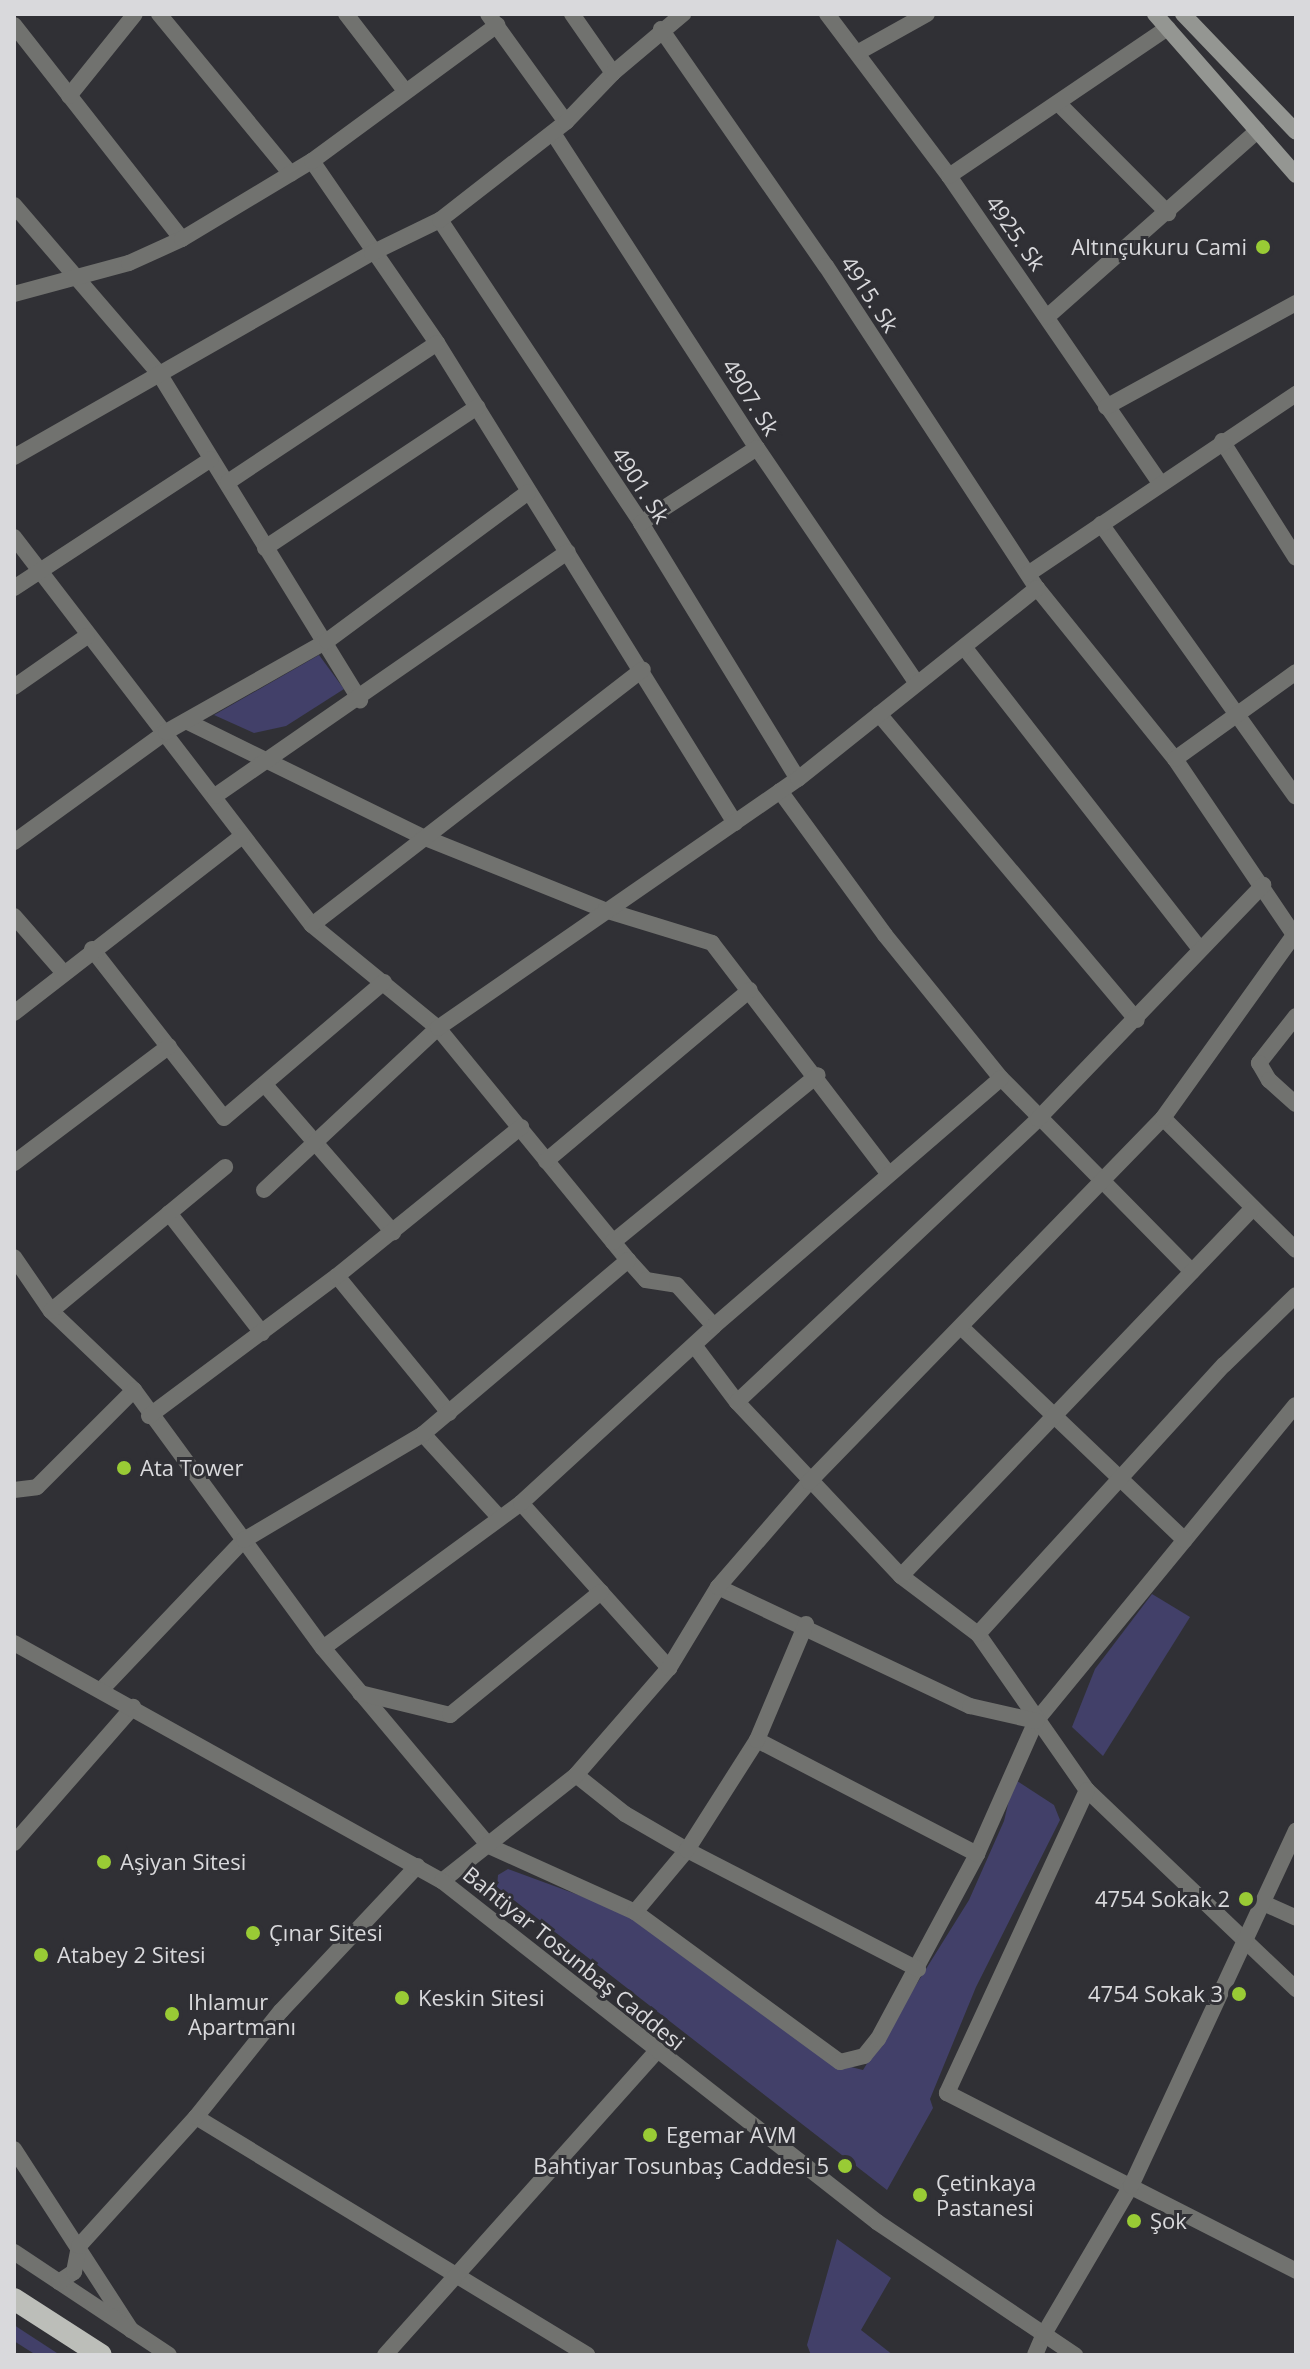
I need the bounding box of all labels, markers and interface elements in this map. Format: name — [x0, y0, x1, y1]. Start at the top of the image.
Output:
street label: 4925. Sk — [981, 190, 1051, 276]
place label: Altınçukuru Cami — [1071, 234, 1247, 260]
marker: Altınçukuru Cami — [1254, 238, 1272, 256]
street label: 4915. Sk — [836, 251, 904, 337]
street label: 4907. Sk — [717, 354, 785, 440]
street label: 4901. Sk — [607, 442, 675, 528]
place label: Ata Tower — [140, 1455, 243, 1481]
marker: Ata Tower — [115, 1459, 133, 1477]
place label: Aşiyan Sitesi — [120, 1849, 246, 1875]
marker: Aşiyan Sitesi — [95, 1853, 113, 1871]
street label: Bahtiyar Tosunbaş Caddesi — [458, 1860, 690, 2056]
place label: 4754 Sokak 2 — [1095, 1886, 1230, 1912]
marker: 4754 Sokak 2 — [1237, 1890, 1255, 1908]
place label: Çınar Sitesi — [269, 1920, 383, 1946]
marker: Çınar Sitesi — [244, 1924, 262, 1942]
place label: Atabey 2 Sitesi — [57, 1942, 206, 1968]
marker: Atabey 2 Sitesi — [32, 1946, 50, 1964]
place label: 4754 Sokak 3 — [1088, 1981, 1223, 2007]
place label: Keskin Sitesi — [418, 1985, 544, 2011]
marker: 4754 Sokak 3 — [1230, 1985, 1248, 2003]
place label: Ihlamur Apartmanı — [188, 1988, 296, 2040]
marker: Keskin Sitesi — [393, 1989, 411, 2007]
marker: Ihlamur Apartmanı — [163, 2005, 181, 2023]
place label: Egemar AVM — [666, 2122, 797, 2148]
marker: Egemar AVM — [641, 2126, 659, 2144]
place label: Bahtiyar Tosunbaş Caddesi 5 — [533, 2153, 829, 2179]
marker: Bahtiyar Tosunbaş Caddesi 5 — [836, 2157, 854, 2175]
place label: Çetinkaya Pastanesi — [936, 2169, 1036, 2220]
marker: Çetinkaya Pastanesi — [911, 2186, 929, 2204]
place label: Şok — [1150, 2208, 1187, 2234]
marker: Şok — [1125, 2212, 1143, 2230]

